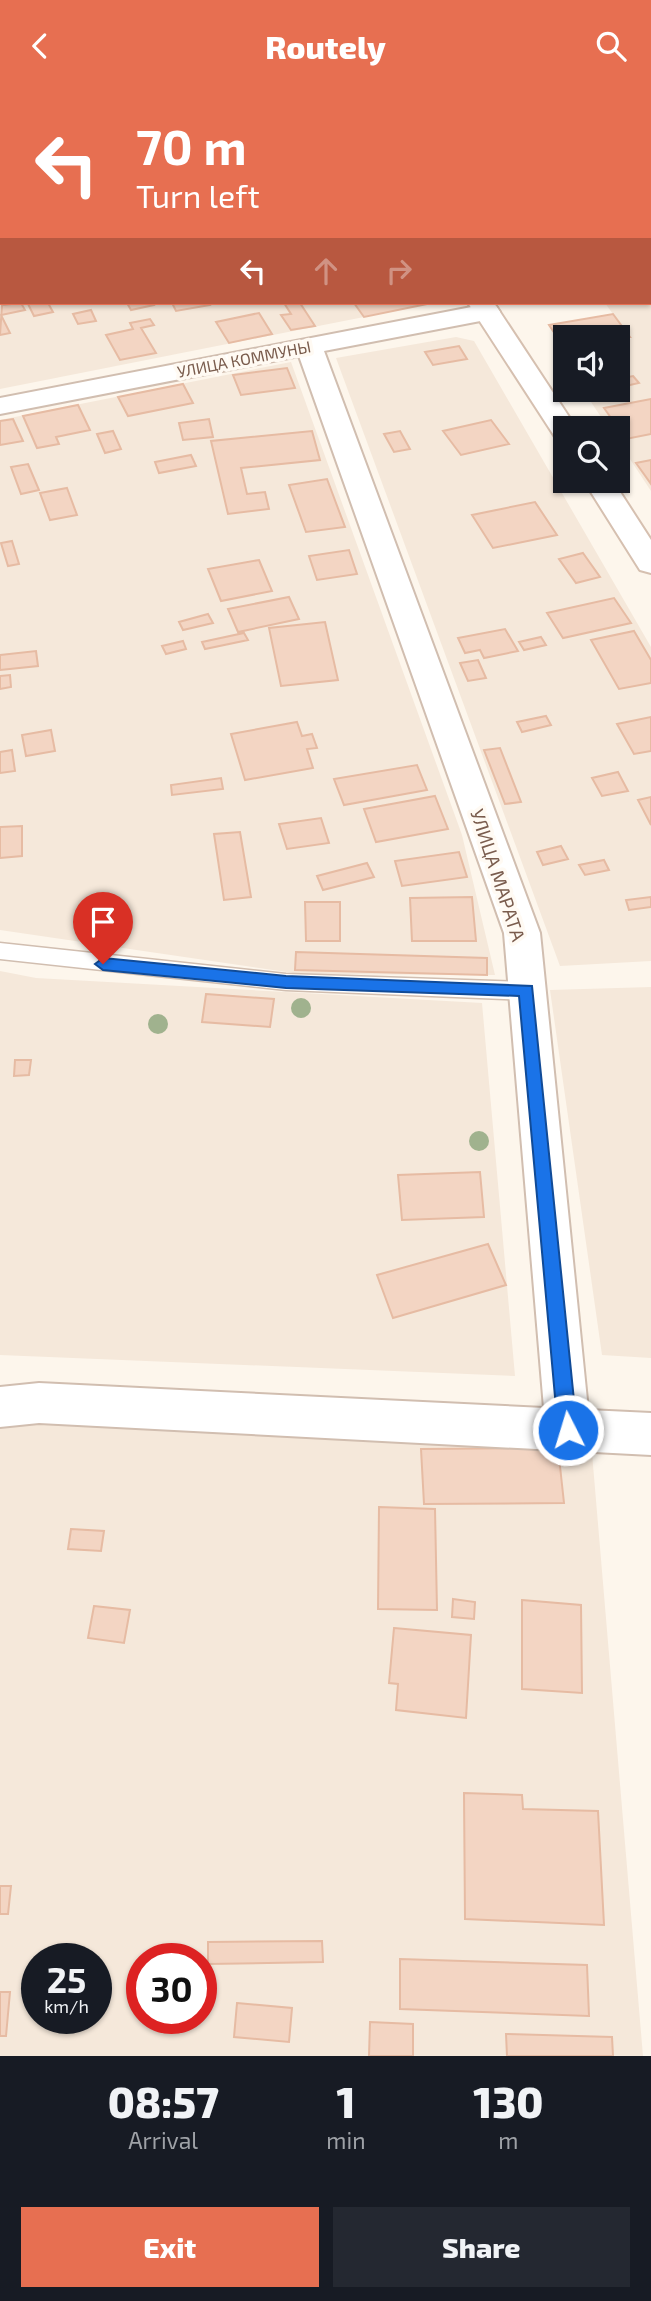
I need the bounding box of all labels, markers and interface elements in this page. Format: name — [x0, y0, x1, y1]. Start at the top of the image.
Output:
icon: back — [21, 27, 59, 65]
text: Routely — [265, 27, 386, 65]
icon: search — [592, 27, 630, 65]
text: 70 m — [136, 116, 247, 175]
icon: left — [21, 119, 112, 210]
text: Turn left — [136, 176, 260, 214]
icon: left — [234, 252, 272, 290]
icon: ahead — [307, 252, 345, 290]
icon: right — [380, 252, 418, 290]
map controls — [553, 325, 630, 493]
button: sound — [553, 325, 630, 402]
street label: УЛИЦА КОММУНЫ — [175, 336, 312, 381]
button: search — [553, 416, 630, 493]
street label: УЛИЦА МАРАТА — [466, 806, 531, 944]
pin — [73, 892, 133, 964]
icon: arrive — [84, 903, 122, 941]
position arrow — [531, 1393, 605, 1467]
speed limit sign: 30 — [126, 1943, 217, 2034]
text: 25 — [47, 1958, 86, 2000]
text: km/h — [44, 1995, 89, 2017]
text: 08:57 — [108, 2076, 219, 2126]
text: 1 — [336, 2076, 355, 2126]
text: 130 — [473, 2076, 543, 2126]
text: Arrival — [128, 2126, 198, 2154]
text: min — [326, 2126, 366, 2154]
text: m — [498, 2126, 518, 2154]
button: Exit — [21, 2207, 319, 2287]
button: Share — [333, 2207, 630, 2287]

